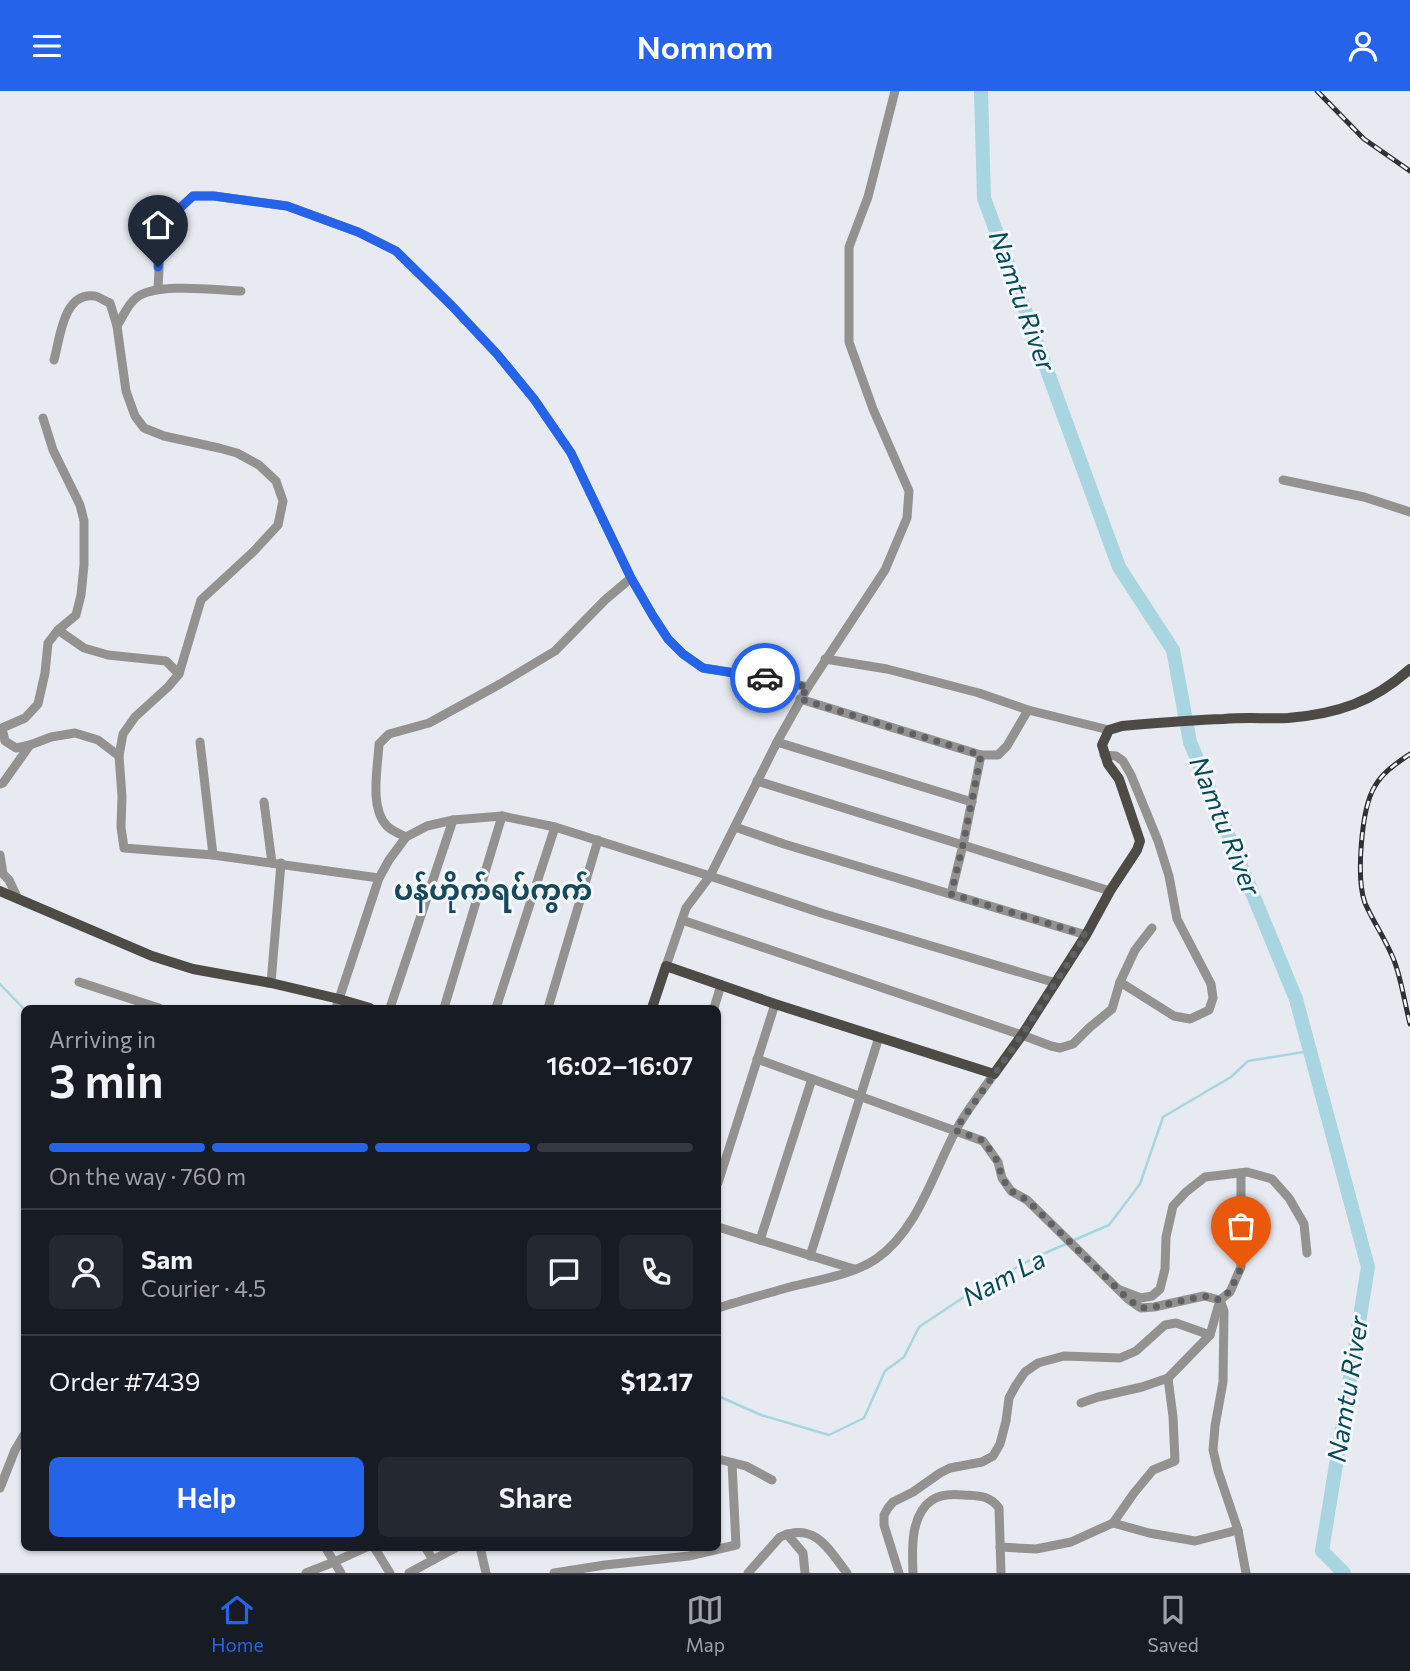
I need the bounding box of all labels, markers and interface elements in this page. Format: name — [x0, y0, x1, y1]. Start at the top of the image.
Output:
text: Nomnom — [637, 26, 773, 66]
icon: menu — [28, 27, 66, 65]
icon: person — [1344, 27, 1382, 65]
pin — [128, 195, 188, 267]
icon: home — [139, 206, 177, 244]
water label: Namtu River — [984, 226, 1064, 377]
courier — [730, 643, 800, 713]
icon: car — [746, 659, 784, 697]
water label: Namtu River — [1184, 751, 1269, 901]
district label: ပန်ဟိုက်ရပ်ကွက် — [394, 871, 592, 913]
text: Arriving in — [49, 1025, 156, 1053]
text: 16:02–16:07 — [546, 1049, 693, 1080]
text: 3 min — [49, 1051, 164, 1107]
text: On the way · 760 m — [49, 1162, 246, 1190]
pin — [1211, 1196, 1271, 1268]
icon: bag — [1222, 1207, 1260, 1245]
button: person — [49, 1235, 123, 1309]
button: chat — [527, 1235, 601, 1309]
button: phone — [619, 1235, 693, 1309]
water label: Nam La — [957, 1242, 1050, 1311]
text: Sam — [141, 1243, 193, 1274]
text: Courier · 4.5 — [141, 1274, 266, 1302]
water label: Namtu River — [1320, 1312, 1374, 1464]
text: Order #7439 — [49, 1365, 200, 1396]
text: $12.17 — [620, 1365, 693, 1396]
button: Help — [49, 1457, 364, 1537]
button: Share — [378, 1457, 693, 1537]
tab: Home — [211, 1591, 263, 1656]
tab: Map — [686, 1591, 725, 1656]
tab: Saved — [1147, 1591, 1199, 1656]

